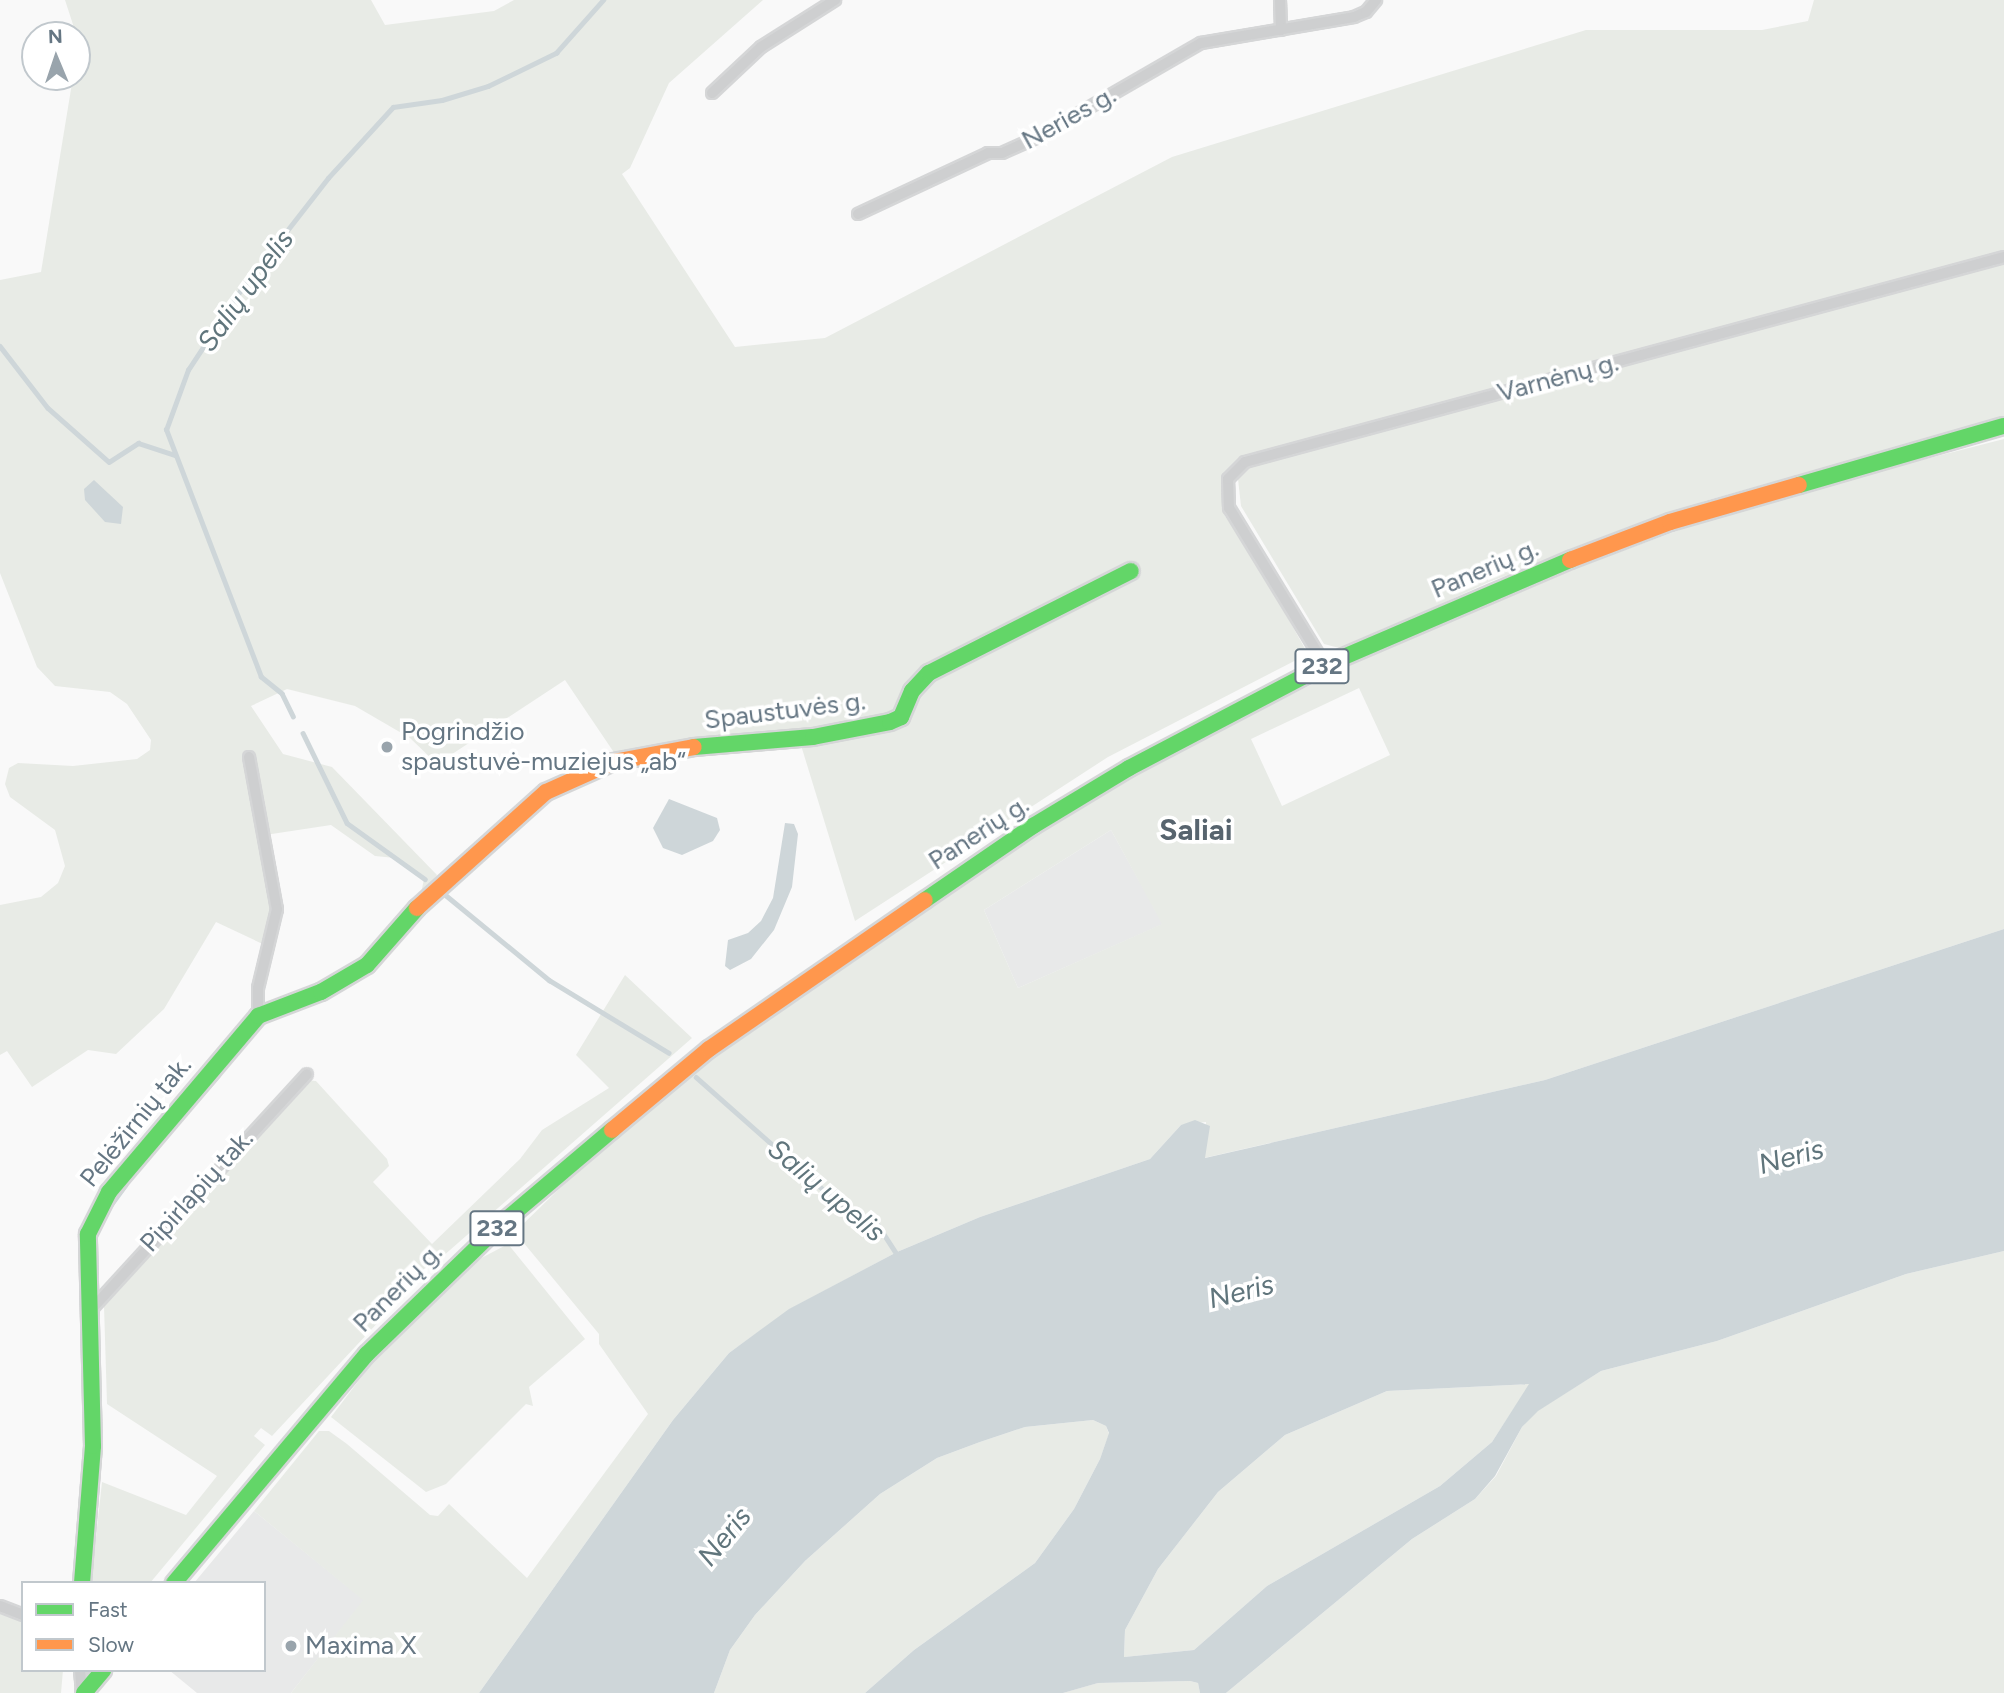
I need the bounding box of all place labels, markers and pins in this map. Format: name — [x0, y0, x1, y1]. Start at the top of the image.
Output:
place label: Pogrindžio spaustuvė-muziejus „ab“ — [401, 716, 686, 778]
marker: Pogrindžio spaustuvė-muziejus „ab“ — [379, 739, 395, 755]
place label: Maxima X — [305, 1630, 416, 1662]
marker: Maxima X — [283, 1638, 299, 1654]

